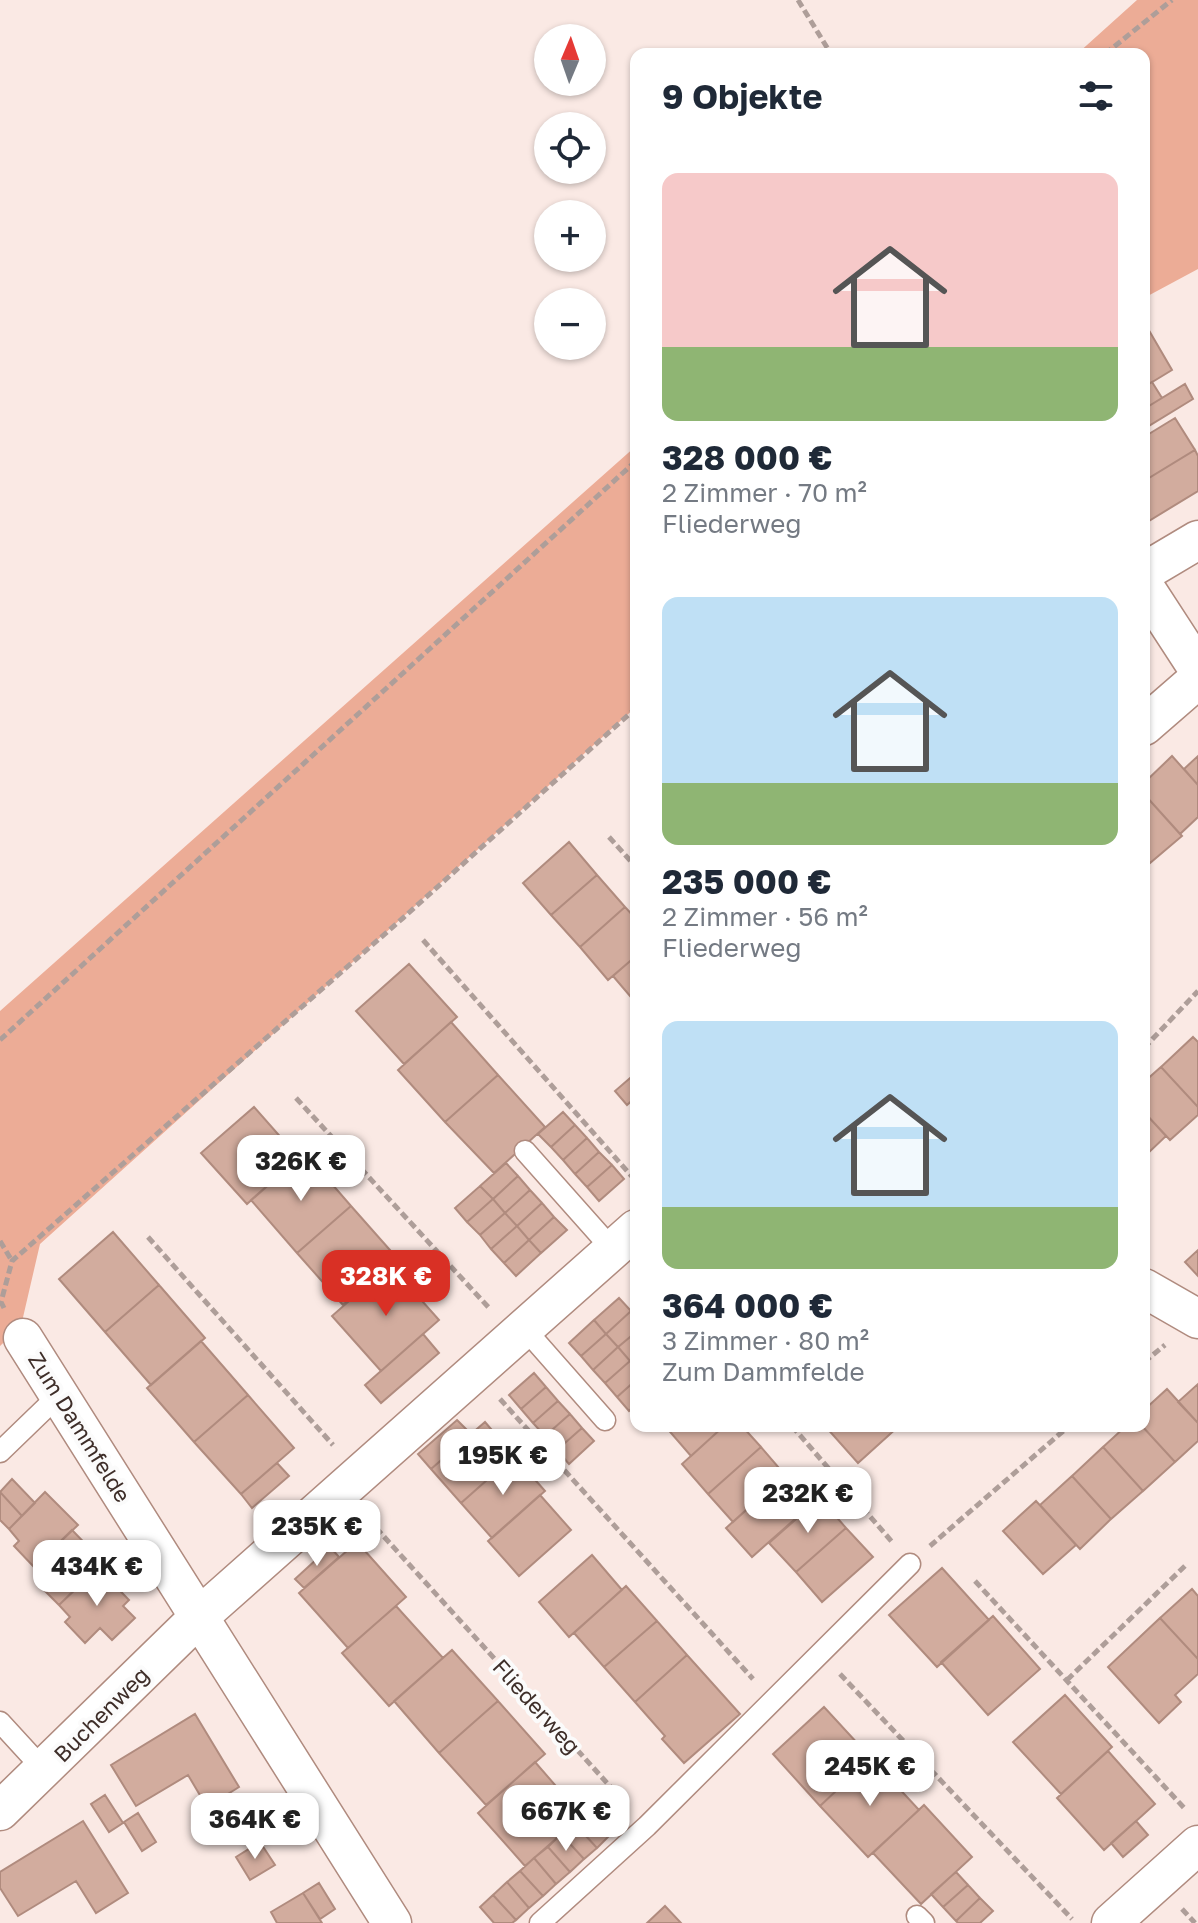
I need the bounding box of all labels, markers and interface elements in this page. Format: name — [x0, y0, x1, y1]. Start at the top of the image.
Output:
north arrow — [534, 24, 606, 96]
map controls — [534, 24, 606, 360]
icon: filters — [1074, 74, 1118, 118]
text: 9 Objekte — [662, 76, 822, 116]
button: locate — [534, 112, 606, 184]
button: + — [534, 200, 606, 272]
icon: home — [818, 225, 962, 369]
button: − — [534, 288, 606, 360]
text: 328 000 € — [662, 437, 833, 477]
text: 2 Zimmer · 70 m² — [662, 477, 867, 508]
text: Fliederweg — [662, 508, 801, 539]
icon: home — [818, 649, 962, 793]
text: 235 000 € — [662, 861, 832, 901]
text: 2 Zimmer · 56 m² — [662, 901, 868, 932]
text: Fliederweg — [662, 932, 801, 963]
icon: home — [818, 1073, 962, 1217]
pin: 326K € — [236, 1135, 366, 1203]
text: 326K € — [255, 1145, 347, 1176]
pin: 328K € — [321, 1250, 451, 1318]
text: 328K € — [340, 1260, 432, 1291]
text: 364 000 € — [662, 1285, 833, 1325]
text: 3 Zimmer · 80 m² — [662, 1325, 869, 1356]
street label: Zum Dammfelde — [23, 1347, 137, 1507]
text: Zum Dammfelde — [662, 1356, 865, 1387]
pin: 195K € — [438, 1429, 568, 1497]
text: 195K € — [458, 1439, 548, 1470]
pin: 232K € — [743, 1467, 873, 1535]
text: 232K € — [762, 1477, 854, 1508]
pin: 235K € — [252, 1500, 382, 1568]
text: 235K € — [271, 1510, 363, 1541]
pin: 434K € — [32, 1540, 162, 1608]
text: 434K € — [51, 1550, 143, 1581]
street label: Fliederweg — [487, 1653, 587, 1759]
street label: Buchenweg — [48, 1661, 154, 1767]
pin: 245K € — [805, 1740, 935, 1808]
text: 245K € — [824, 1750, 916, 1781]
pin: 667K € — [501, 1785, 631, 1853]
pin: 364K € — [190, 1793, 320, 1861]
text: 667K € — [521, 1795, 611, 1826]
text: 364K € — [209, 1803, 301, 1834]

